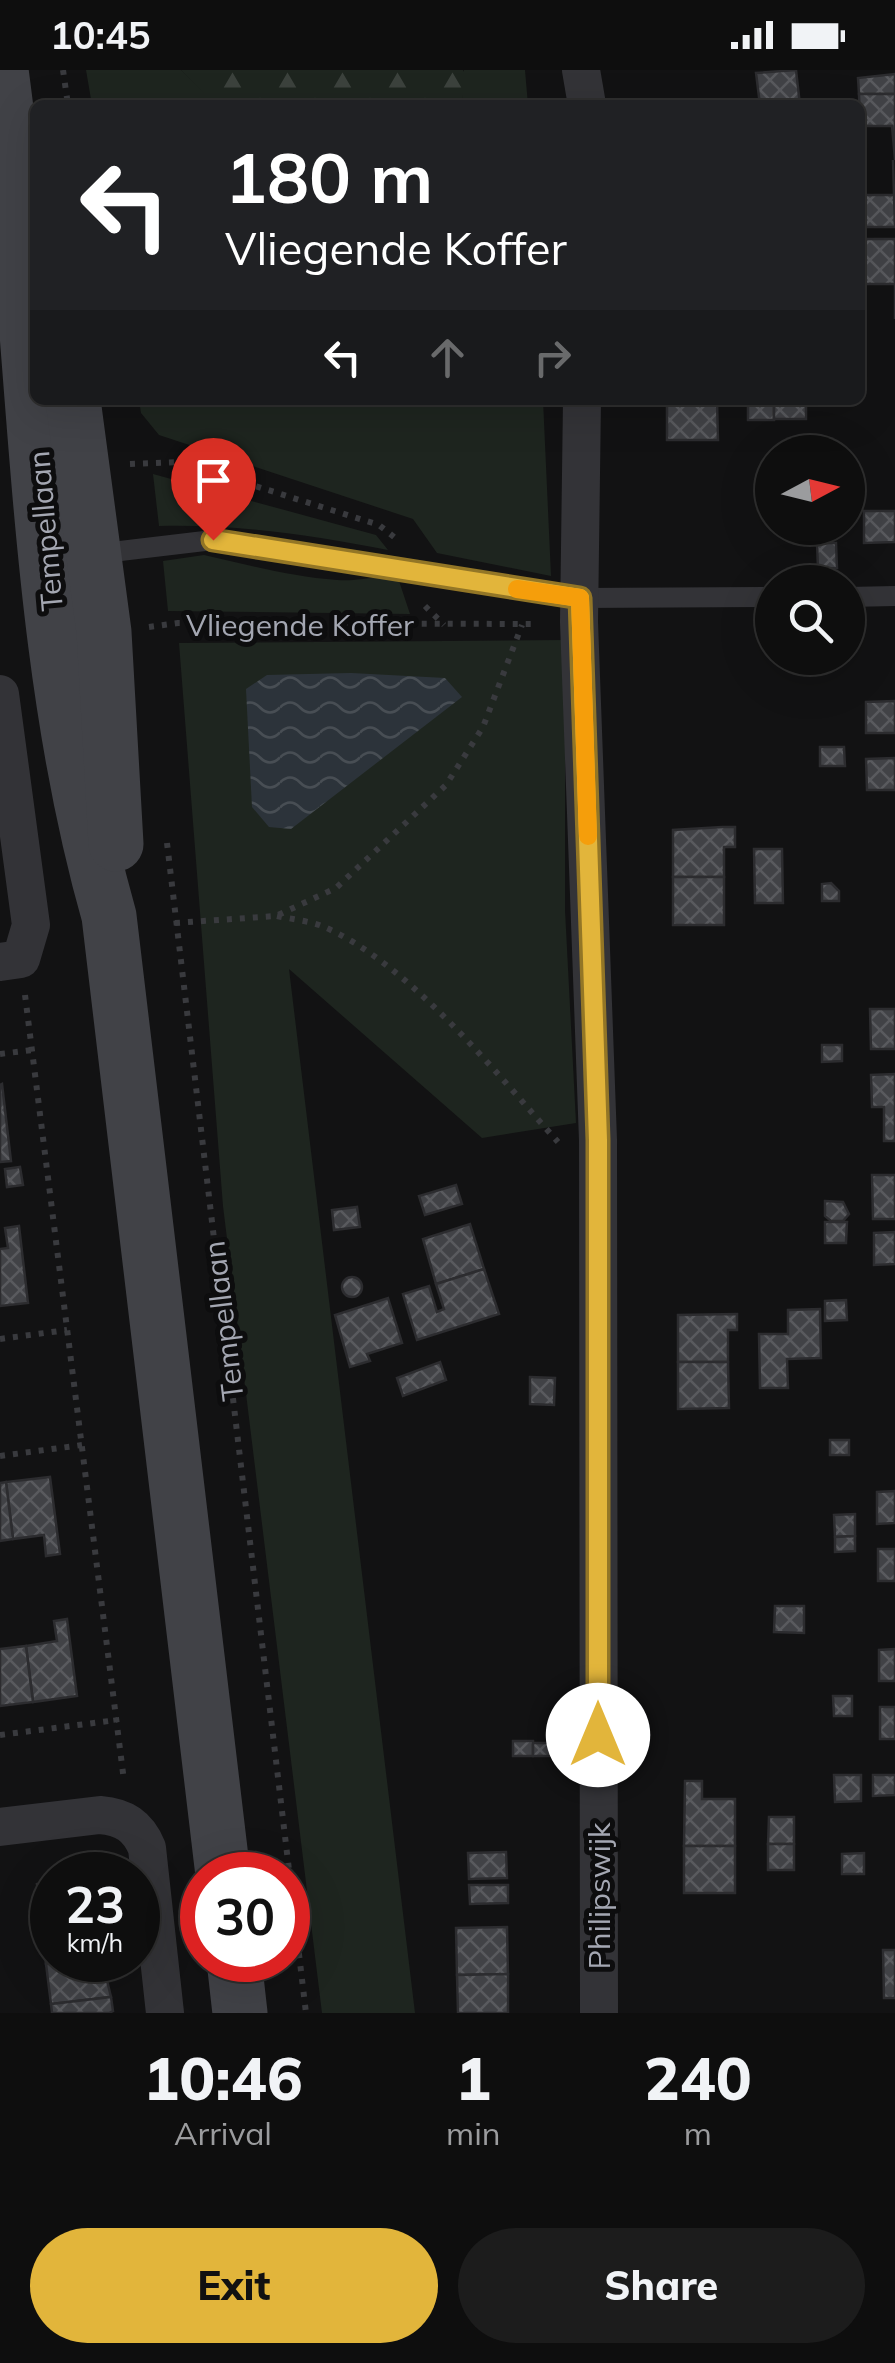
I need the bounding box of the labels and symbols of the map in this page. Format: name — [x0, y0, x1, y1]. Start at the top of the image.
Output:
north arrow — [755, 435, 865, 545]
pin — [171, 438, 256, 541]
street label: Tempellaan — [19, 449, 71, 613]
street label: Vliegende Koffer — [186, 606, 414, 644]
street label: Tempellaan — [194, 1239, 252, 1403]
position arrow — [546, 1683, 650, 1787]
street label: Philipswijk — [580, 1822, 618, 1969]
speed limit sign: 30 — [180, 1852, 310, 1982]

